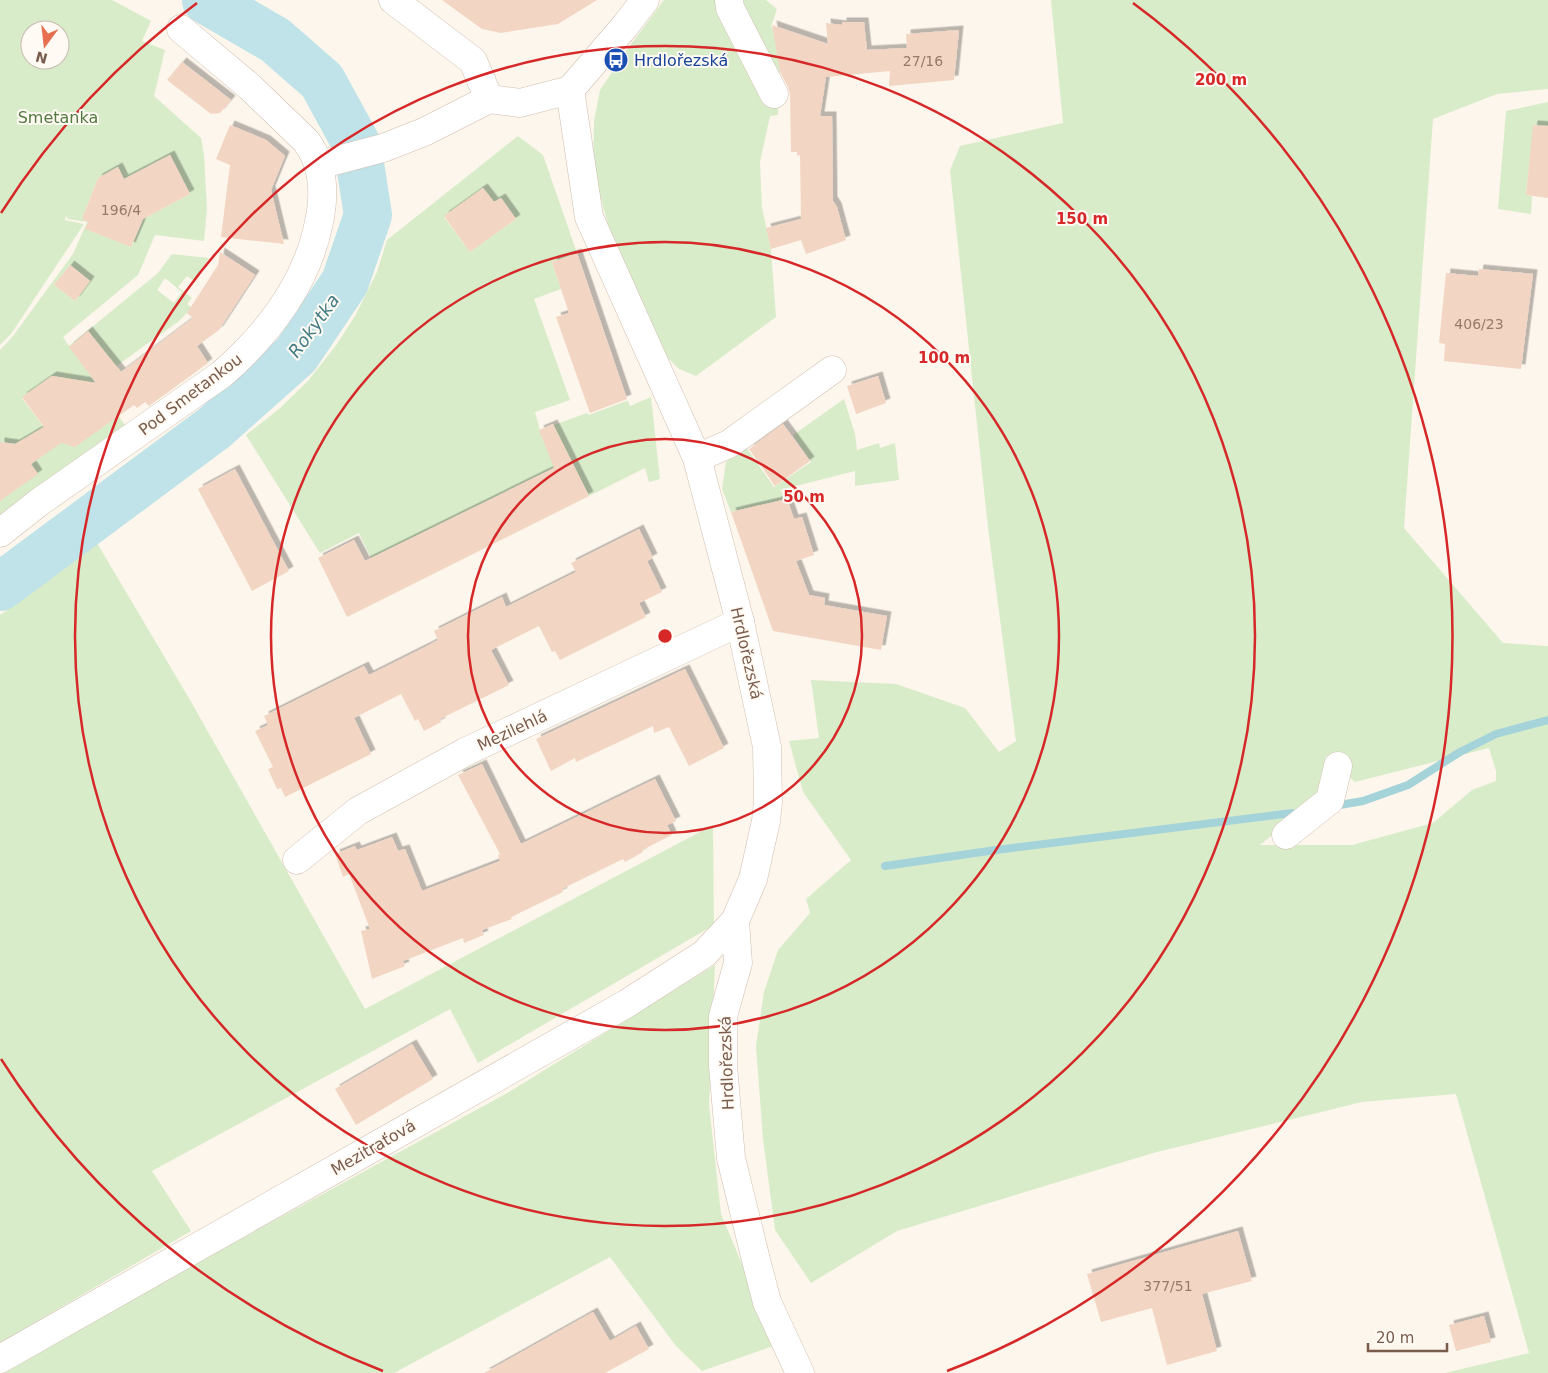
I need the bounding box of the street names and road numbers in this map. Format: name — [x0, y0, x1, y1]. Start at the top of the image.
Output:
street label: Pod Smetankou — [135, 349, 246, 439]
street label: Hrdlořezská — [727, 605, 766, 701]
street label: Mezilehlá — [474, 706, 550, 755]
street label: Hrdlořezská — [715, 1016, 738, 1110]
street label: Mezitraťová — [328, 1116, 419, 1179]

